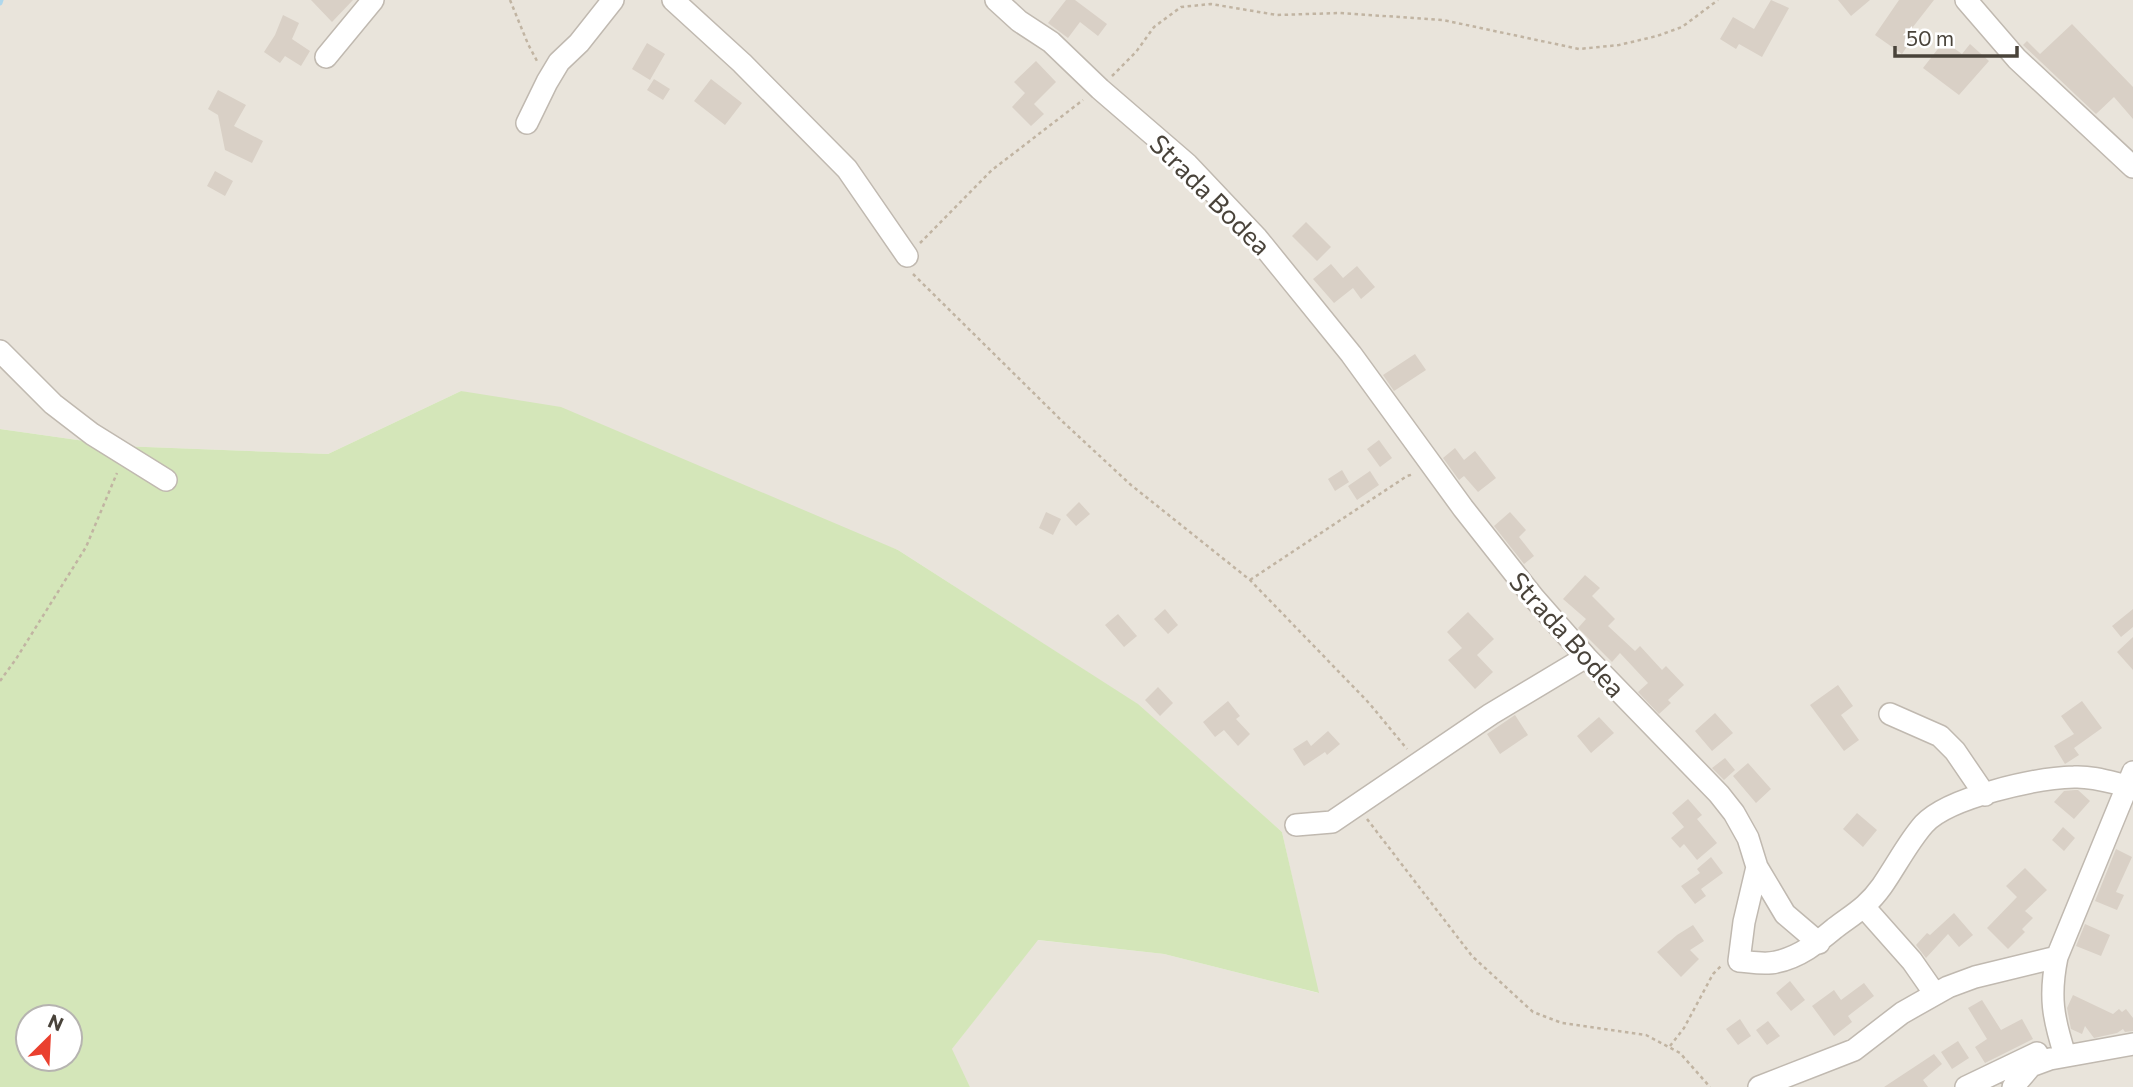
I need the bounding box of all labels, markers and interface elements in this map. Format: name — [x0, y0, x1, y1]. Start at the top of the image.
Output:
scale bar — [1895, 14, 2018, 58]
text: 50 m — [1906, 25, 1954, 50]
street label: Strada Bodea — [1144, 127, 1278, 261]
street label: Strada Bodea — [1504, 565, 1632, 703]
north arrow — [14, 1003, 84, 1073]
text: N — [45, 1009, 67, 1035]

